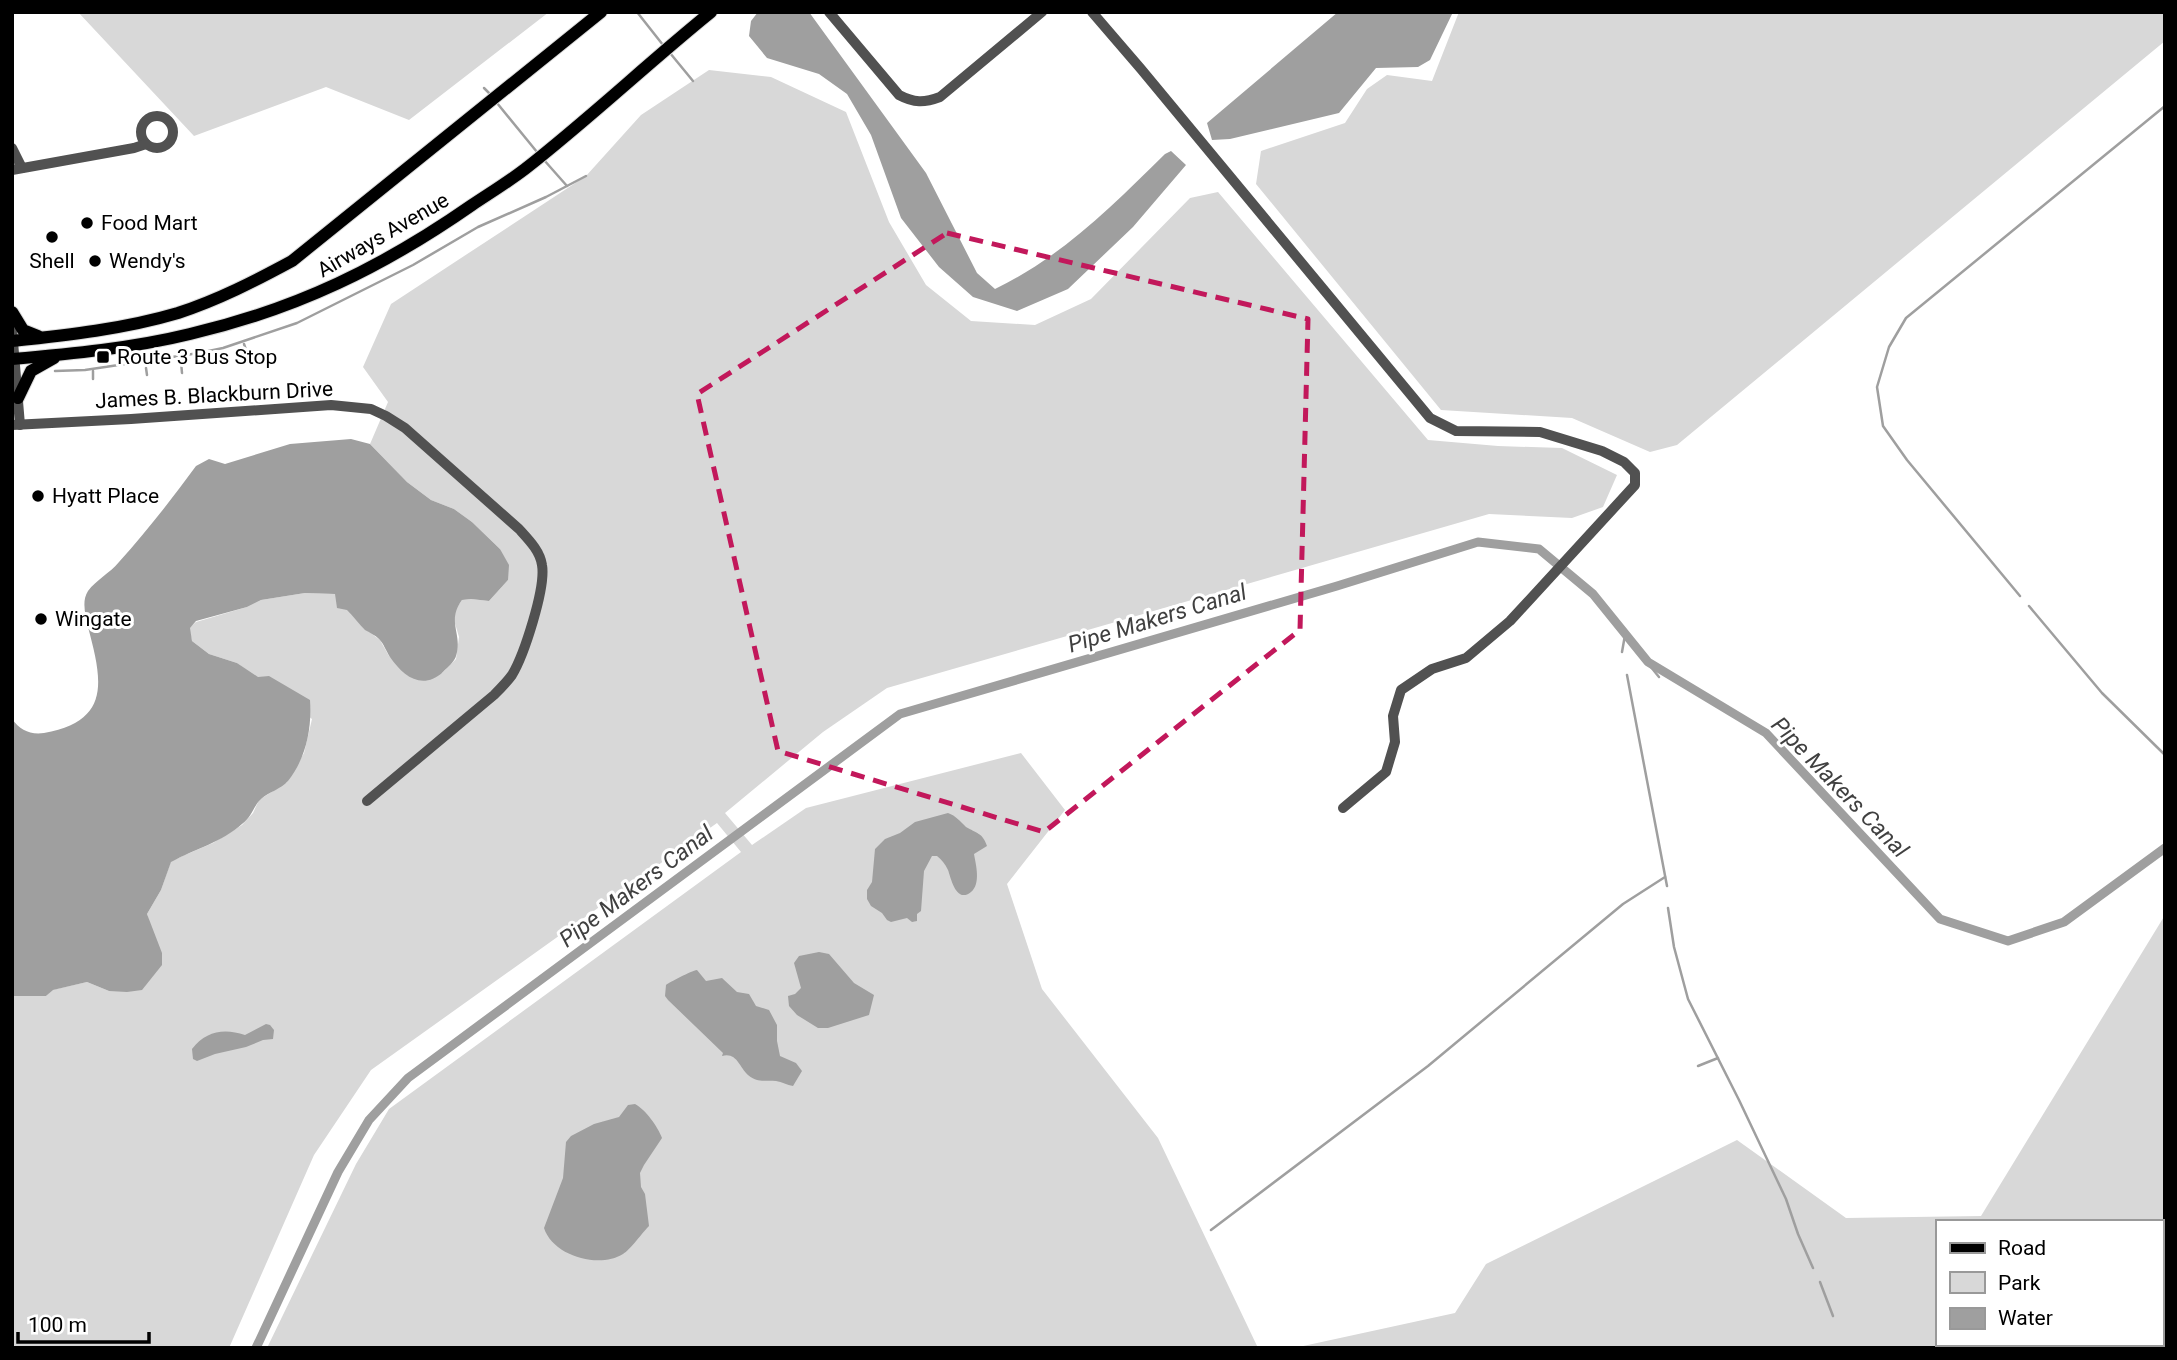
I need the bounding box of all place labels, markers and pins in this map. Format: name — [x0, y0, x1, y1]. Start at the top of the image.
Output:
place label: Food Mart — [101, 211, 198, 235]
marker: Food Mart — [79, 215, 95, 231]
marker: Shell — [44, 229, 60, 245]
place label: Shell — [29, 249, 75, 273]
place label: Wendy's — [109, 249, 186, 273]
marker: Wendy's — [87, 253, 103, 269]
place label: Route 3 Bus Stop — [117, 345, 277, 369]
marker: Route 3 Bus Stop — [95, 349, 111, 365]
place label: Hyatt Place — [52, 484, 159, 508]
marker: Hyatt Place — [30, 488, 46, 504]
place label: Wingate — [55, 607, 132, 631]
marker: Wingate — [33, 611, 49, 627]

